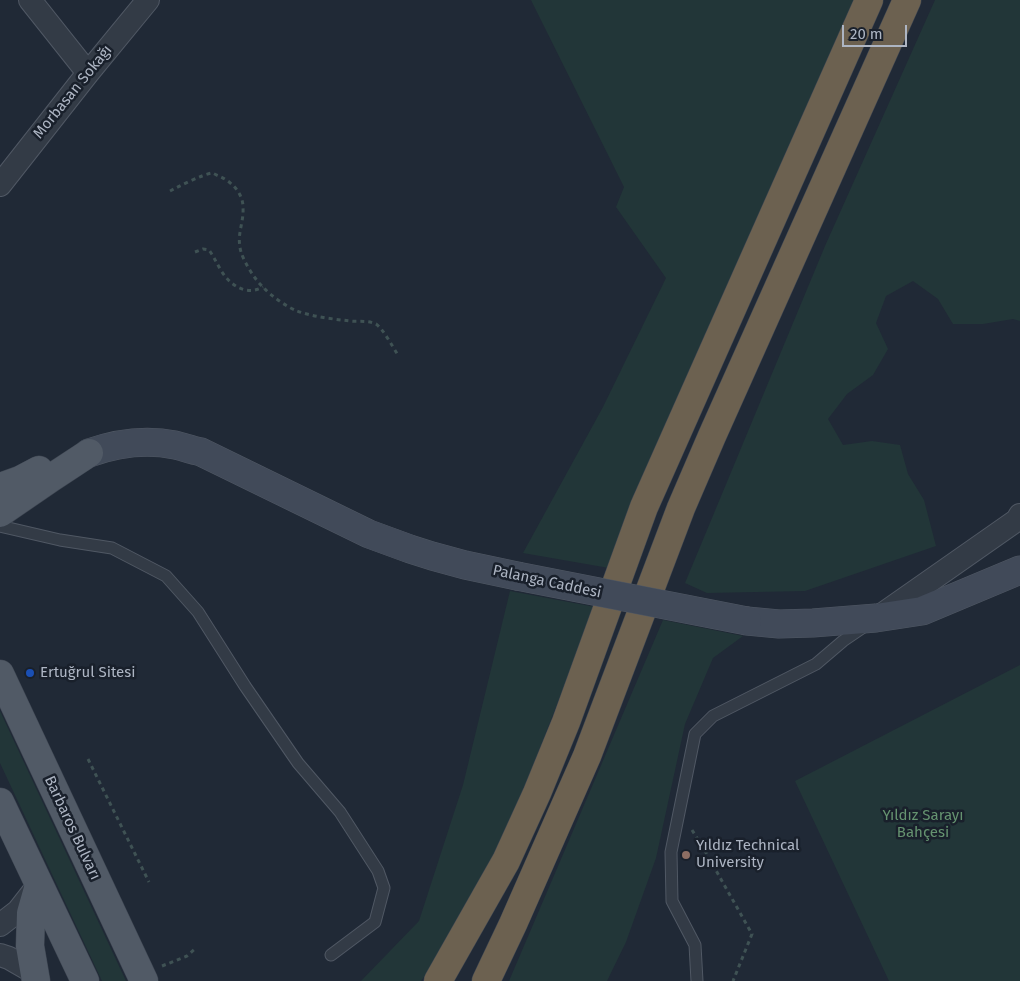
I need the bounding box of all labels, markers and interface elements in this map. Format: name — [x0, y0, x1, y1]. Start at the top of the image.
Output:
scale bar — [845, 15, 910, 47]
text: 20 m — [850, 25, 883, 43]
street label: Morbasan Sokağı — [30, 42, 116, 142]
street label: Palanga Caddesi — [491, 562, 603, 602]
place label: Ertuğrul Sitesi — [40, 664, 136, 682]
marker: Ertuğrul Sitesi — [24, 667, 36, 679]
street label: Barbaros Bulvarı — [40, 773, 104, 883]
park label: Yıldız Sarayı Bahçesi — [883, 807, 963, 842]
place label: Yıldız Technical University — [696, 837, 799, 872]
marker: Yıldız Technical University — [680, 849, 692, 861]

